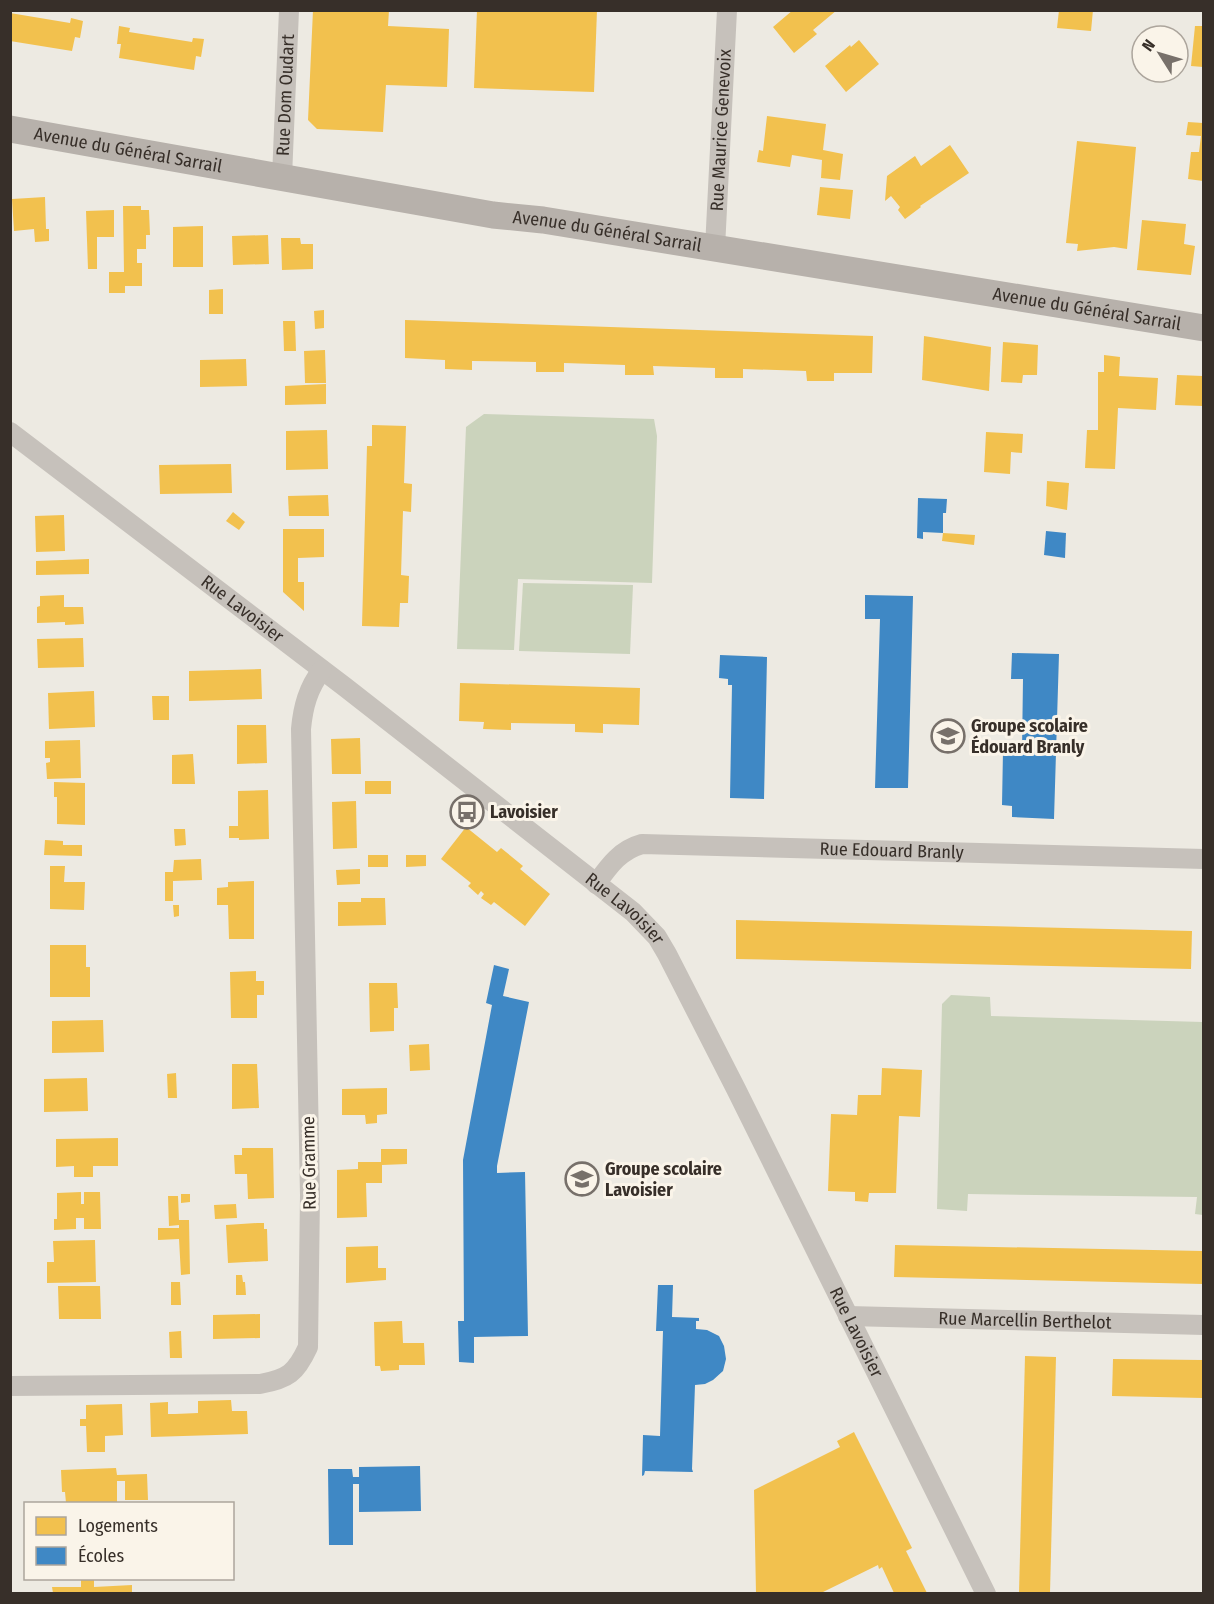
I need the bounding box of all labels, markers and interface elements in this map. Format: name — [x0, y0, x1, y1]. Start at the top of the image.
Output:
north arrow — [1130, 24, 1190, 84]
street label: Rue Dom Oudart — [272, 34, 299, 156]
text: N — [1138, 36, 1159, 55]
street label: Rue Maurice Genevoix — [706, 48, 736, 212]
street label: Avenue du Général Sarrail — [32, 122, 224, 178]
street label: Avenue du Général Sarrail — [512, 206, 703, 257]
street label: Avenue du Général Sarrail — [991, 283, 1183, 335]
street label: Rue Lavoisier — [197, 570, 289, 648]
place label: Groupe scolaire Édouard Branly — [971, 715, 1088, 758]
school or university icon: Groupe scolaire Édouard Branly — [930, 718, 966, 754]
bus stop icon: Lavoisier — [449, 794, 485, 830]
place label: Lavoisier — [490, 801, 558, 823]
street label: Rue Edouard Branly — [819, 838, 964, 864]
street label: Rue Lavoisier — [581, 868, 670, 948]
street label: Rue Gramme — [297, 1116, 321, 1210]
place label: Groupe scolaire Lavoisier — [605, 1158, 722, 1201]
school or university icon: Groupe scolaire Lavoisier — [564, 1161, 600, 1197]
street label: Rue Lavoisier — [825, 1283, 888, 1382]
street label: Rue Marcellin Berthelot — [938, 1307, 1112, 1334]
legend — [24, 1502, 234, 1580]
text: Logements — [78, 1515, 158, 1537]
text: Écoles — [78, 1544, 124, 1567]

